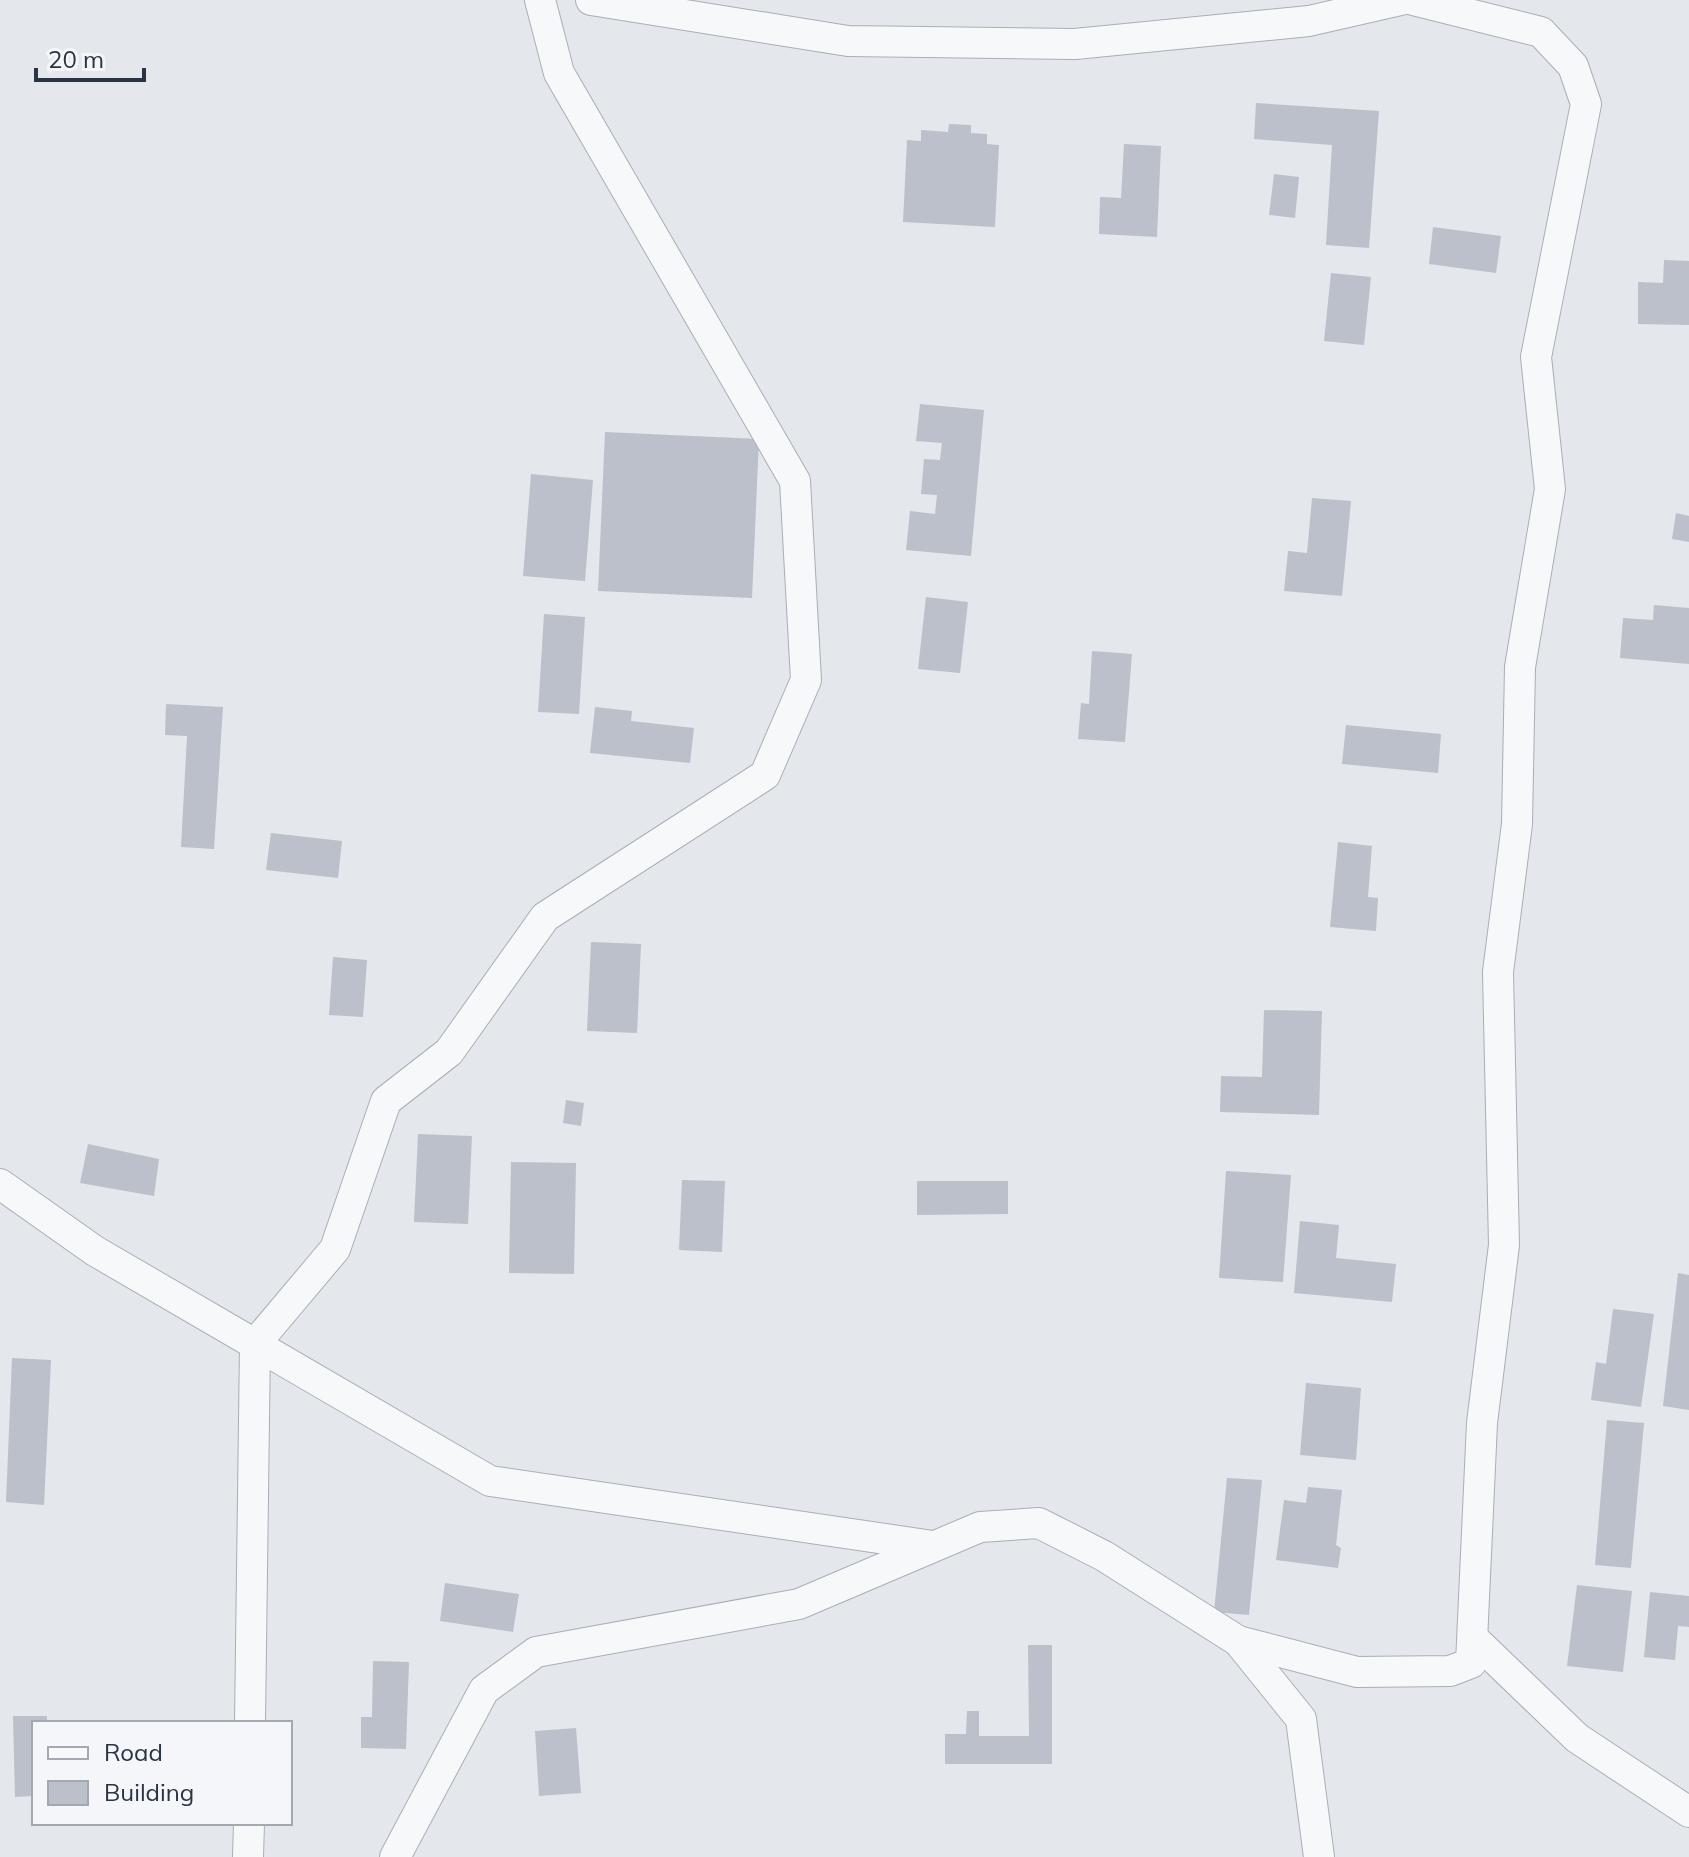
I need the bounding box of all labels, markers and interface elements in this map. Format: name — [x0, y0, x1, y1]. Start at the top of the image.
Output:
scale bar — [36, 32, 144, 82]
text: 20 m — [48, 44, 104, 74]
legend — [32, 1721, 292, 1825]
text: Road — [104, 1737, 163, 1767]
text: Building — [104, 1777, 194, 1807]

